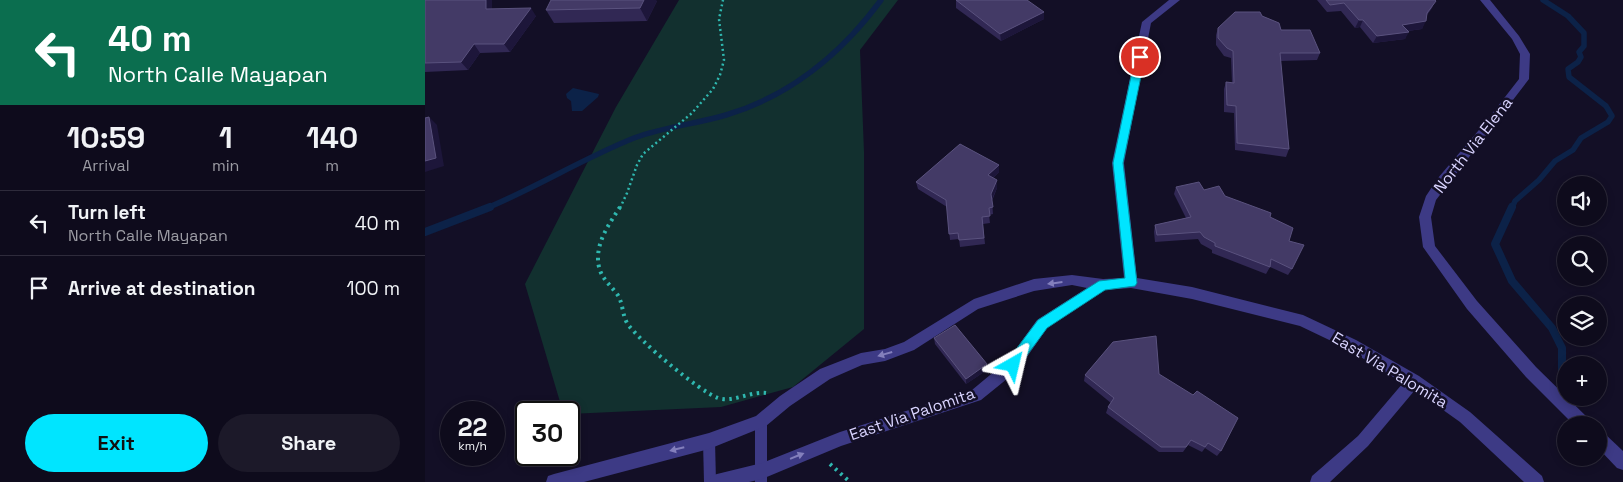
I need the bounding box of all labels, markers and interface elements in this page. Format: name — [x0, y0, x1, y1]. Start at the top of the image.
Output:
text: 40 m — [108, 17, 192, 61]
icon: left — [25, 20, 90, 85]
pin — [1119, 36, 1161, 78]
icon: arrive — [1126, 43, 1154, 71]
text: North Calle Mayapan — [108, 60, 328, 88]
street label: North Via Elena — [1429, 93, 1517, 197]
text: 10:59 — [67, 118, 145, 157]
text: 1 — [219, 118, 232, 157]
text: 140 — [306, 118, 358, 157]
text: Arrival — [82, 155, 130, 176]
text: min — [212, 155, 239, 176]
text: m — [325, 155, 339, 176]
map controls — [1557, 176, 1607, 466]
button: sound — [1557, 176, 1607, 226]
text: Turn left — [68, 200, 146, 225]
icon: left — [25, 209, 53, 237]
text: 40 m — [355, 211, 400, 236]
text: North Calle Mayapan — [68, 225, 228, 246]
button: search — [1557, 236, 1607, 286]
icon: arrive — [25, 274, 53, 302]
text: Arrive at destination — [68, 276, 256, 301]
text: 100 m — [346, 276, 400, 301]
one-way arrow — [1047, 279, 1063, 287]
button: layers — [1557, 296, 1607, 346]
street label: East Via Palomita — [1328, 327, 1452, 413]
position arrow — [986, 338, 1038, 390]
one-way arrow — [878, 350, 893, 358]
button: + — [1557, 356, 1607, 406]
street label: East Via Palomita — [846, 383, 978, 445]
speed limit sign: 30 — [515, 401, 580, 466]
text: 22 — [458, 411, 487, 443]
button: Exit — [25, 414, 208, 472]
button: Share — [218, 414, 400, 472]
button: − — [1557, 416, 1607, 466]
text: km/h — [458, 438, 487, 454]
one-way arrow — [669, 446, 684, 454]
one-way arrow — [790, 452, 804, 460]

